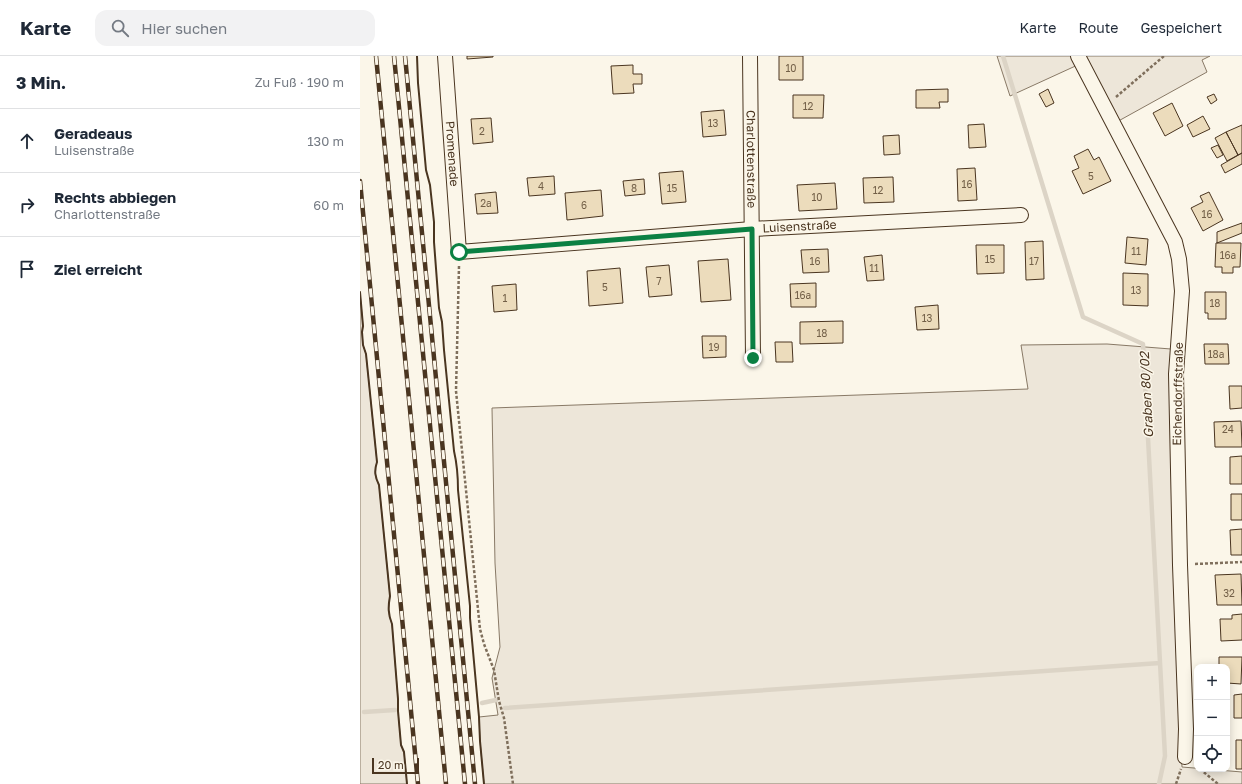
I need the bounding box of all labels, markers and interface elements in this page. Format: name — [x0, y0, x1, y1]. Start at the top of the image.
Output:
search box — [95, 10, 375, 46]
text: Karte — [20, 16, 71, 39]
icon: search — [109, 17, 131, 39]
text: Hier suchen — [141, 19, 227, 37]
text: Karte — [1020, 19, 1056, 36]
text: Route — [1078, 19, 1118, 36]
text: Gespeichert — [1140, 19, 1222, 36]
house number: 10 — [785, 62, 797, 74]
text: 3 Min. — [16, 72, 66, 93]
text: Zu Fuß · 190 m — [255, 74, 344, 90]
house number: 12 — [803, 100, 814, 112]
street label: Charlottenstraße — [744, 110, 760, 208]
house number: 13 — [708, 117, 718, 129]
street label: Promenade — [443, 120, 462, 187]
text: Geradeaus — [54, 124, 132, 142]
house number: 2 — [479, 125, 485, 137]
icon: ahead — [16, 130, 38, 152]
text: 130 m — [307, 133, 344, 149]
text: Luisenstraße — [54, 142, 134, 158]
house number: 5 — [1088, 170, 1094, 182]
house number: 16 — [962, 178, 972, 190]
house number: 4 — [538, 180, 544, 192]
house number: 8 — [631, 182, 637, 194]
house number: 15 — [667, 182, 678, 194]
house number: 12 — [873, 184, 884, 196]
text: Rechts abbiegen — [54, 188, 176, 206]
house number: 10 — [811, 191, 823, 203]
icon: right — [16, 194, 38, 216]
text: 60 m — [313, 197, 344, 213]
house number: 2a — [480, 197, 492, 209]
house number: 6 — [581, 199, 587, 211]
text: Charlottenstraße — [54, 206, 160, 222]
house number: 16 — [1202, 208, 1212, 220]
street label: Luisenstraße — [762, 217, 837, 235]
route start — [450, 243, 468, 261]
house number: 11 — [1131, 245, 1141, 257]
house number: 16a — [1220, 249, 1236, 261]
house number: 15 — [985, 253, 996, 265]
house number: 16 — [810, 255, 820, 267]
house number: 17 — [1029, 255, 1039, 267]
icon: arrive — [16, 258, 38, 280]
text: Ziel erreicht — [54, 260, 142, 278]
house number: 11 — [869, 262, 879, 274]
house number: 7 — [656, 275, 662, 287]
house number: 5 — [602, 281, 608, 293]
house number: 13 — [1131, 284, 1141, 296]
house number: 16a — [795, 289, 811, 301]
house number: 1 — [503, 292, 508, 304]
house number: 18 — [1210, 297, 1220, 309]
house number: 13 — [922, 312, 932, 324]
house number: 18 — [817, 327, 827, 339]
house number: 19 — [709, 341, 719, 353]
street label: Eichendorffstraße — [1169, 342, 1186, 446]
house number: 18a — [1208, 348, 1224, 360]
route end — [744, 349, 762, 367]
water label: Graben 80/02 — [1136, 350, 1156, 438]
house number: 24 — [1222, 423, 1234, 435]
house number: 32 — [1223, 587, 1235, 599]
map controls — [1194, 664, 1230, 772]
button: + — [1194, 664, 1230, 700]
button: − — [1194, 700, 1230, 736]
button: locate — [1194, 736, 1230, 772]
scale bar — [372, 756, 419, 775]
text: 20 m — [378, 758, 404, 771]

